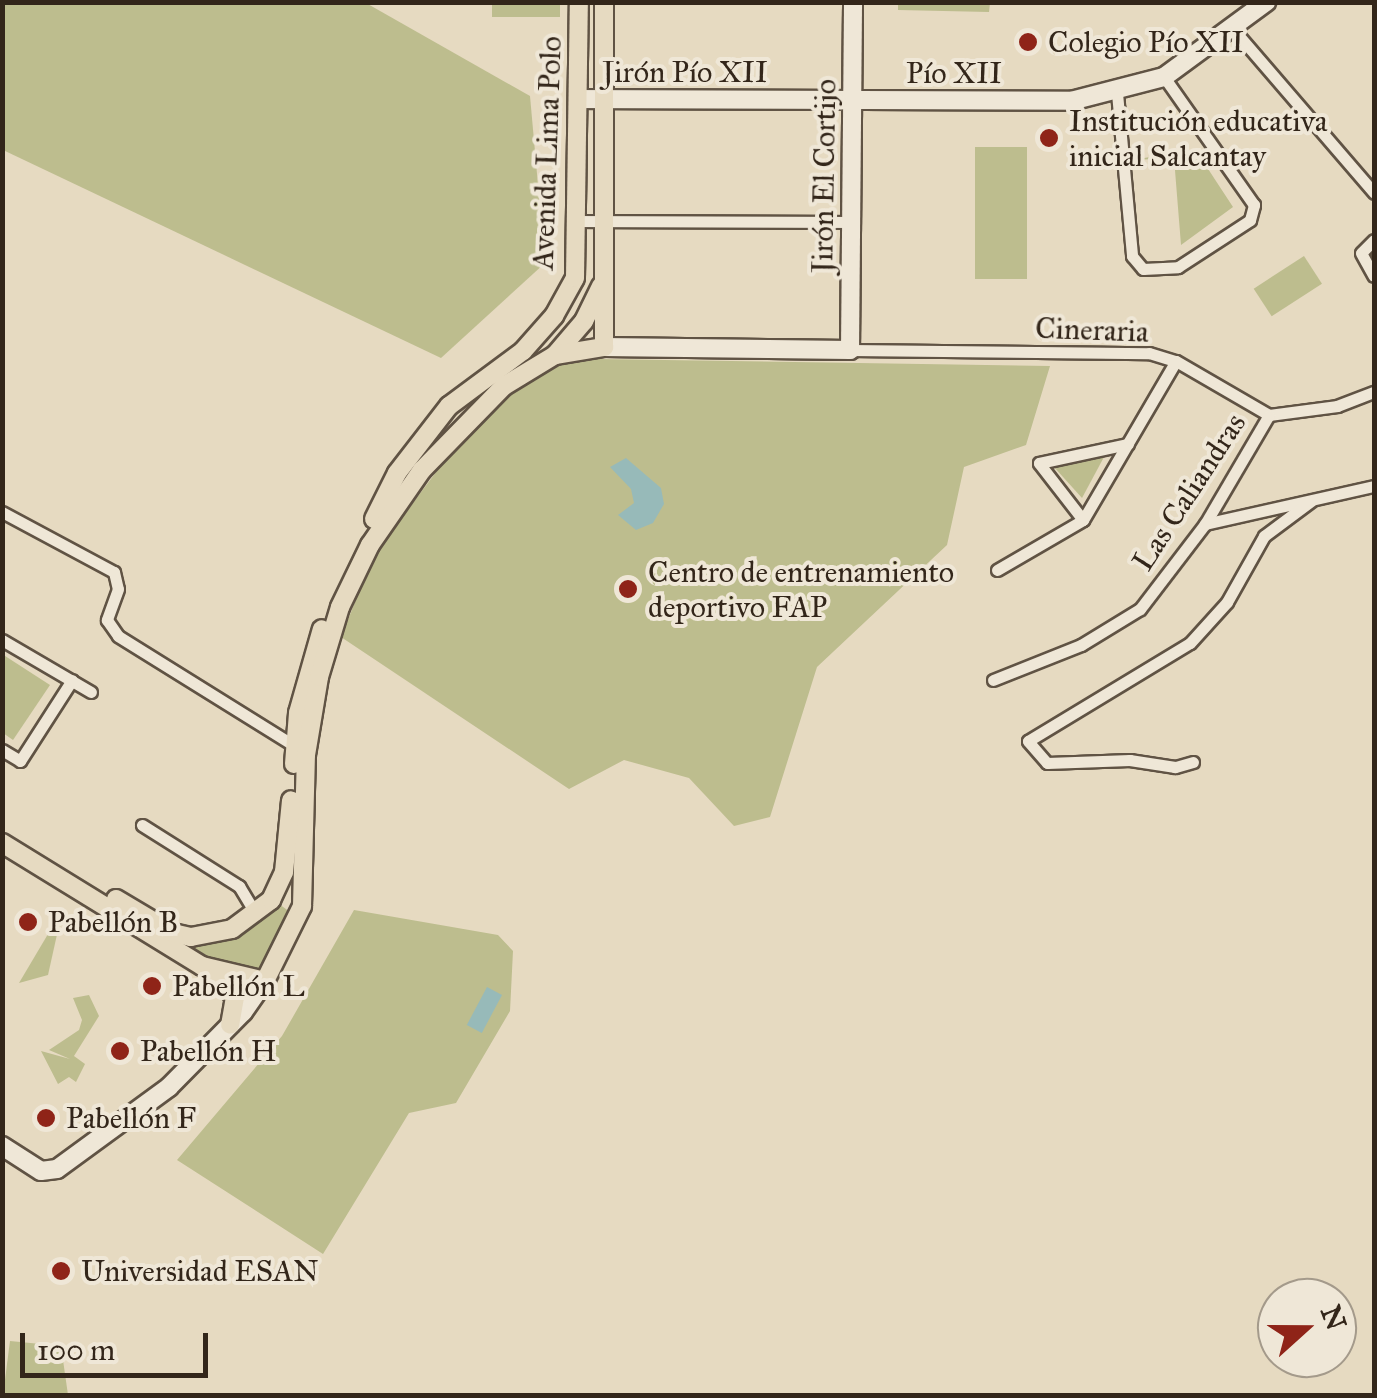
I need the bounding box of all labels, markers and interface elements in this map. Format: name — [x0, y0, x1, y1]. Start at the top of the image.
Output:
place label: Colegio Pío XII — [1048, 24, 1244, 60]
marker: Colegio Pío XII — [1017, 31, 1039, 53]
street label: Avenida Lima Polo — [525, 36, 569, 270]
street label: Jirón Pío XII — [602, 54, 768, 90]
street label: Pío XII — [906, 55, 1002, 91]
street label: Jirón El Cortijo — [804, 79, 844, 273]
place label: Institución educativa inicial Salcantay — [1069, 103, 1328, 174]
marker: Institución educativa inicial Salcantay — [1038, 127, 1060, 149]
street label: Cineraria — [1035, 310, 1149, 350]
street label: Las Caliandras — [1125, 406, 1253, 578]
place label: Centro de entrenamiento deportivo FAP — [648, 554, 954, 624]
marker: Centro de entrenamiento deportivo FAP — [617, 578, 639, 600]
place label: Pabellón B — [48, 904, 178, 940]
marker: Pabellón B — [17, 911, 39, 933]
place label: Pabellón L — [172, 968, 305, 1004]
marker: Pabellón L — [141, 975, 163, 997]
place label: Pabellón H — [140, 1033, 276, 1069]
marker: Pabellón H — [109, 1040, 131, 1062]
place label: Pabellón F — [66, 1100, 196, 1136]
marker: Pabellón F — [35, 1107, 57, 1129]
place label: Universidad ESAN — [81, 1253, 319, 1289]
marker: Universidad ESAN — [50, 1260, 72, 1282]
north arrow — [1257, 1278, 1357, 1378]
text: N — [1313, 1300, 1354, 1335]
scale bar — [25, 1313, 212, 1375]
text: 100 m — [37, 1332, 115, 1368]

